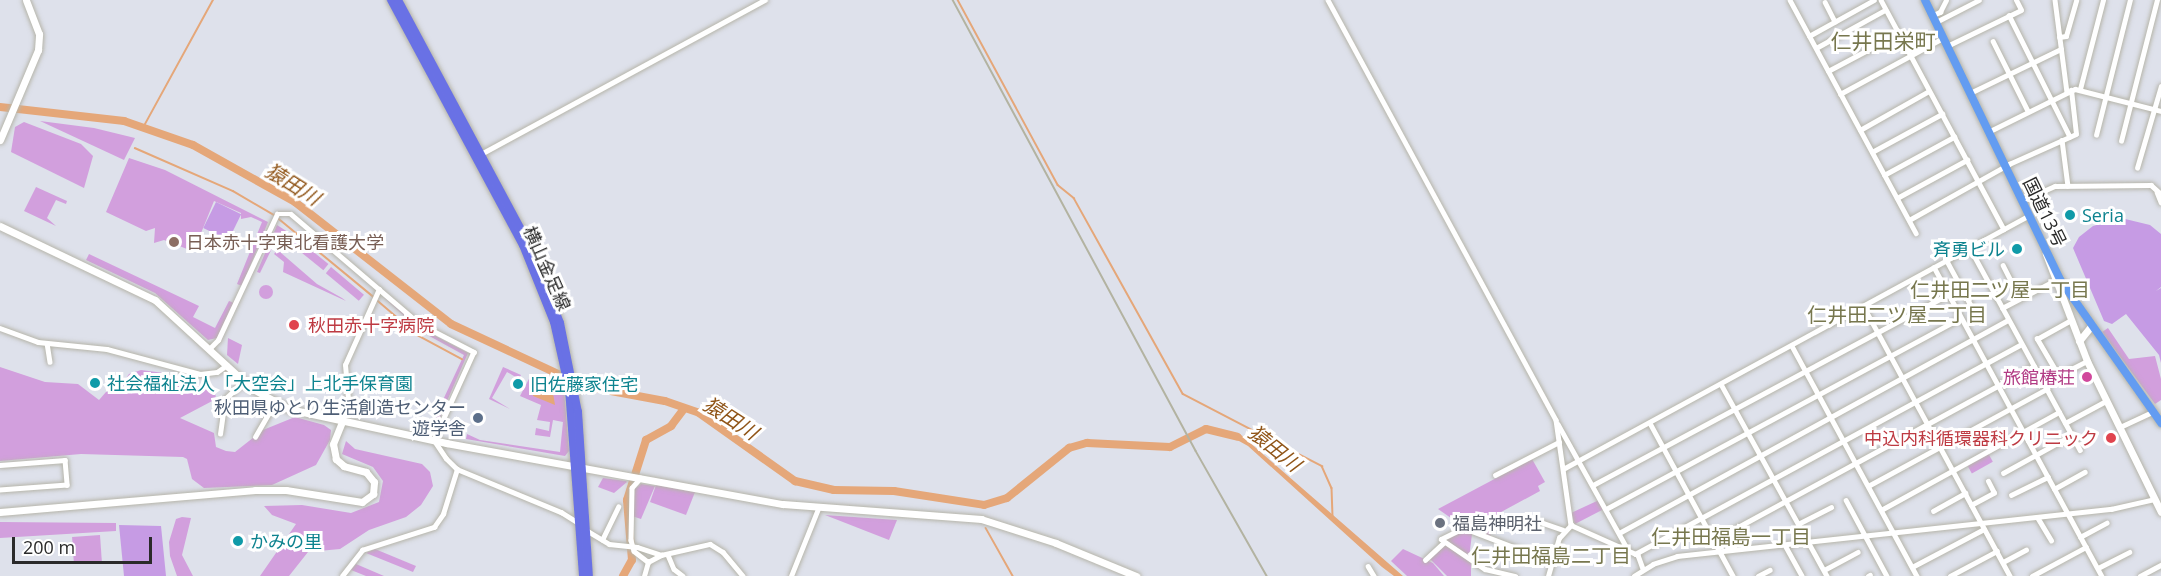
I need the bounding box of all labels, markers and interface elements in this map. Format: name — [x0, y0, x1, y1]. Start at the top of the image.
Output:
district label: 仁井田栄町 — [1831, 28, 1935, 54]
water label: 猿田川 — [261, 158, 325, 210]
street label: 国道13号 — [2019, 174, 2071, 250]
place label: Seria — [2082, 204, 2124, 226]
marker: Seria — [2063, 208, 2077, 222]
street label: 横山金足線 — [519, 222, 575, 314]
place label: 日本赤十字東北看護大学 — [186, 231, 384, 253]
marker: 日本赤十字東北看護大学 — [167, 235, 181, 249]
place label: 斉勇ビル — [1933, 238, 2005, 260]
marker: 斉勇ビル — [2010, 242, 2024, 256]
district label: 仁井田二ツ屋一丁目 — [1910, 277, 2090, 301]
district label: 仁井田二ツ屋二丁目 — [1807, 302, 1987, 326]
place label: 秋田赤十字病院 — [308, 314, 434, 336]
marker: 秋田赤十字病院 — [285, 316, 303, 334]
place label: 旅館椿荘 — [2003, 366, 2075, 388]
marker: 旅館椿荘 — [2080, 370, 2094, 384]
place label: 社会福祉法人「大空会」上北手保育園 — [107, 372, 413, 394]
place label: 旧佐藤家住宅 — [530, 373, 638, 395]
marker: 社会福祉法人「大空会」上北手保育園 — [88, 376, 102, 390]
marker: 旧佐藤家住宅 — [511, 377, 525, 391]
water label: 猿田川 — [699, 392, 763, 444]
place label: 秋田県ゆとり生活創造センター 遊学舎 — [214, 397, 466, 440]
marker: 秋田県ゆとり生活創造センター 遊学舎 — [471, 411, 485, 425]
water label: 猿田川 — [1244, 420, 1306, 476]
place label: 中込内科循環器科クリニック — [1864, 427, 2098, 449]
marker: 中込内科循環器科クリニック — [2102, 429, 2120, 447]
place label: 福島神明社 — [1452, 512, 1542, 534]
marker: 福島神明社 — [1433, 516, 1447, 530]
district label: 仁井田福島一丁目 — [1651, 524, 1811, 548]
scale bar — [15, 525, 154, 563]
place label: かみの里 — [250, 530, 322, 552]
marker: かみの里 — [231, 534, 245, 548]
text: 200 m — [23, 535, 75, 559]
district label: 仁井田福島二丁目 — [1471, 543, 1631, 567]

